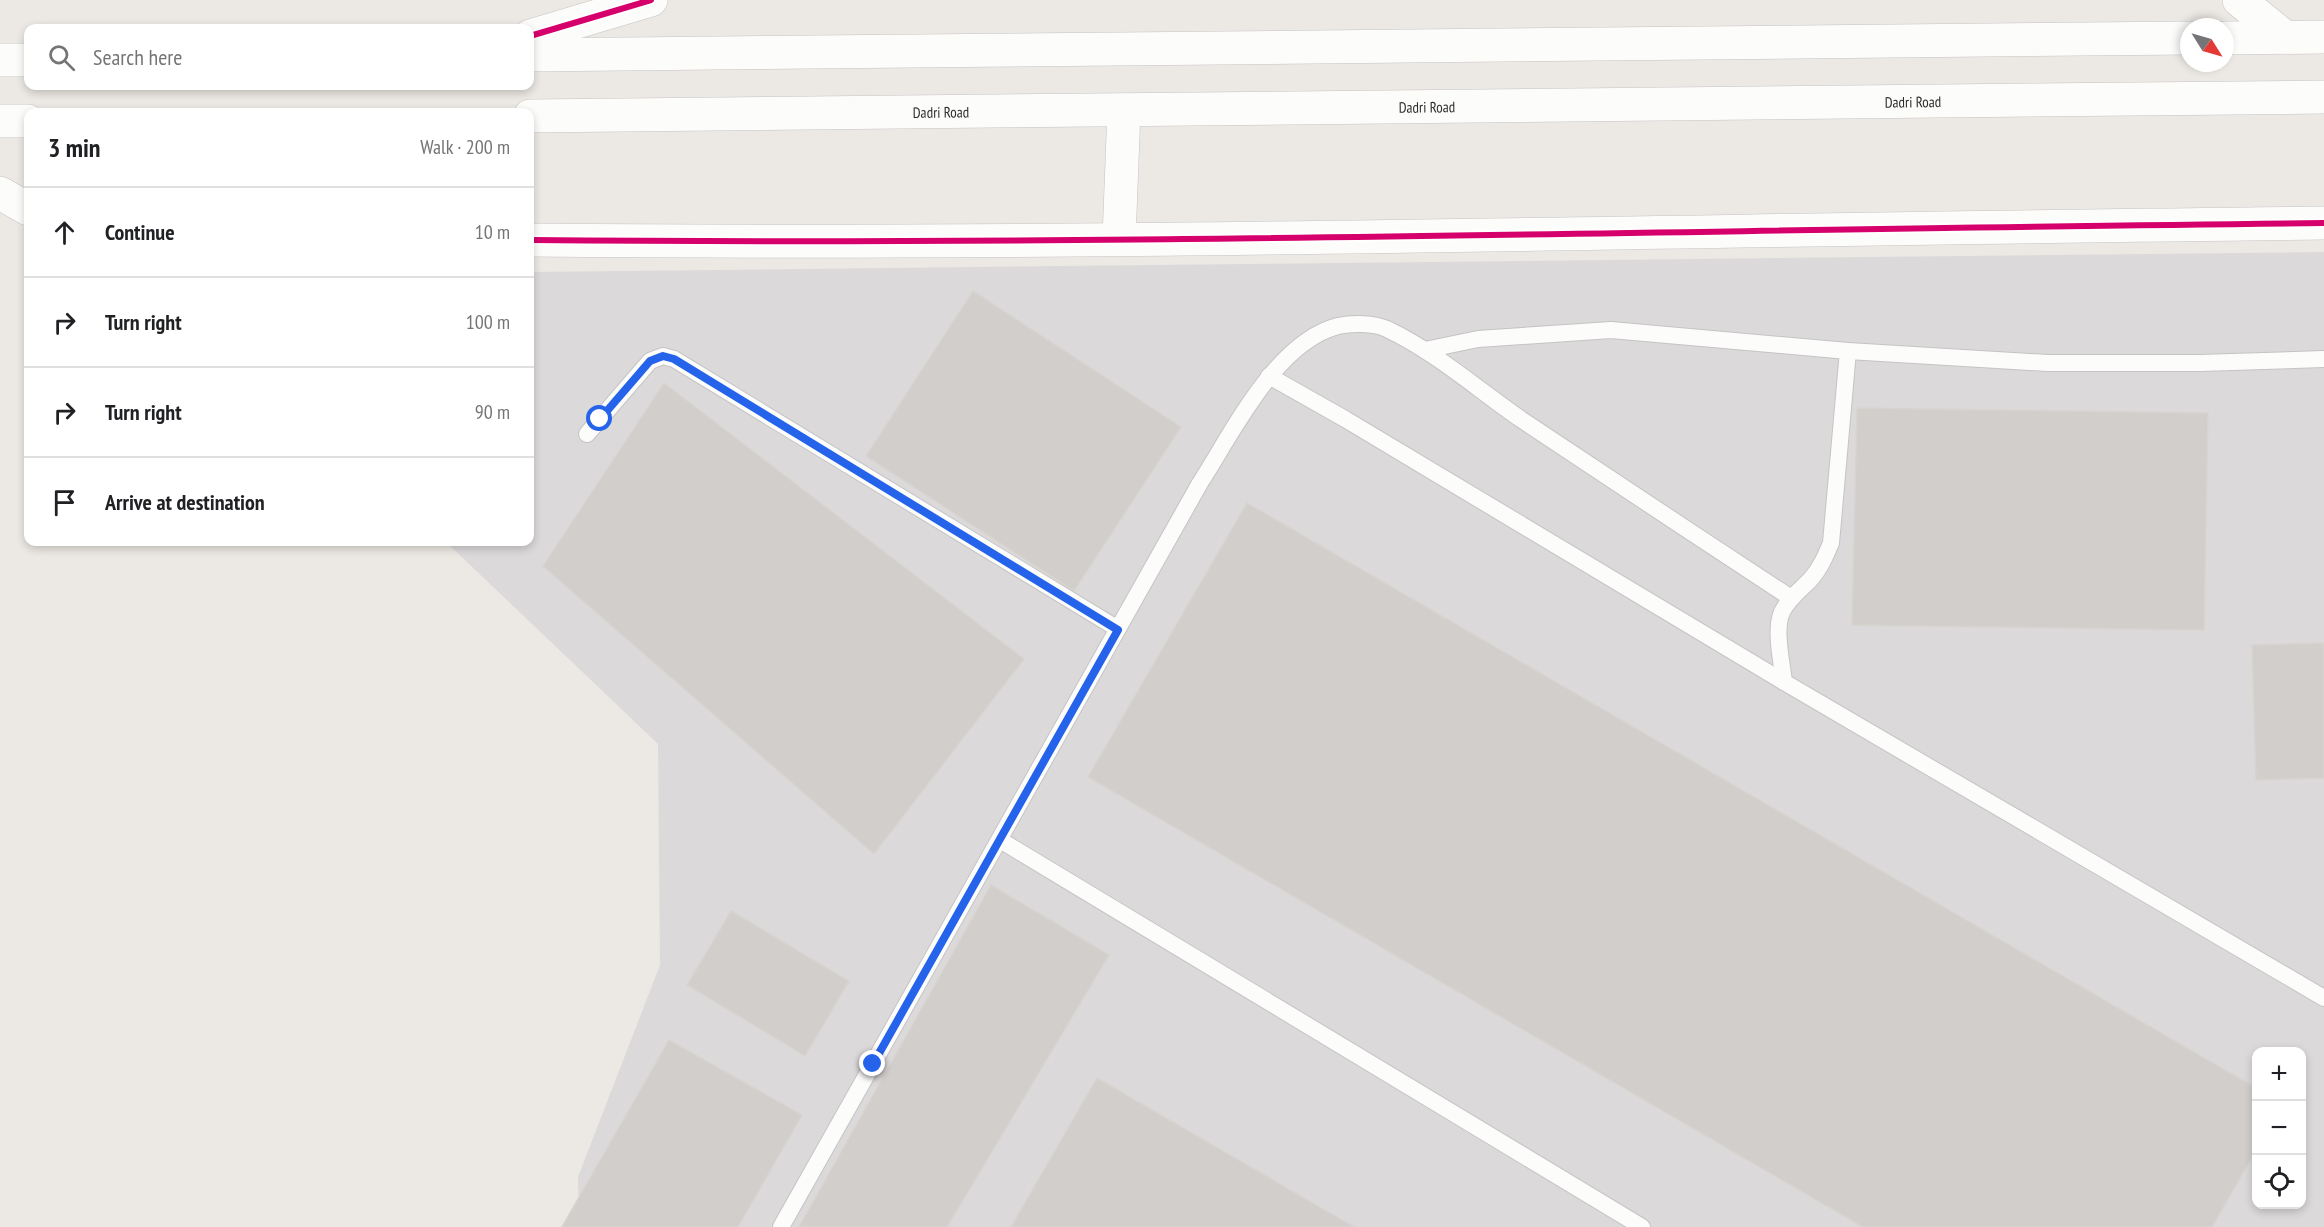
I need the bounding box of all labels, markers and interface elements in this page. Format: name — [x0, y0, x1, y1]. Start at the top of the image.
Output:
north arrow — [2180, 18, 2234, 72]
search box — [24, 24, 534, 90]
icon: search — [45, 41, 78, 74]
text: Search here — [93, 43, 182, 71]
street label: Dadri Road — [1885, 92, 1941, 111]
street label: Dadri Road — [1399, 97, 1455, 116]
street label: Dadri Road — [913, 102, 969, 121]
text: 3 min — [48, 131, 101, 164]
text: Walk · 200 m — [420, 134, 510, 160]
icon: ahead — [48, 216, 81, 249]
text: Continue — [105, 218, 175, 246]
text: 10 m — [475, 219, 510, 245]
icon: right — [48, 306, 81, 339]
text: Turn right — [105, 308, 182, 336]
text: 100 m — [466, 309, 510, 335]
icon: right — [48, 396, 81, 429]
text: Turn right — [105, 398, 182, 426]
text: 90 m — [475, 399, 510, 425]
route start — [586, 405, 612, 431]
icon: arrive — [48, 486, 81, 519]
text: Arrive at destination — [105, 488, 265, 516]
map controls — [2252, 1047, 2306, 1209]
button: + — [2252, 1047, 2306, 1101]
route end — [859, 1050, 885, 1076]
button: − — [2252, 1101, 2306, 1155]
button: locate — [2252, 1155, 2306, 1209]

